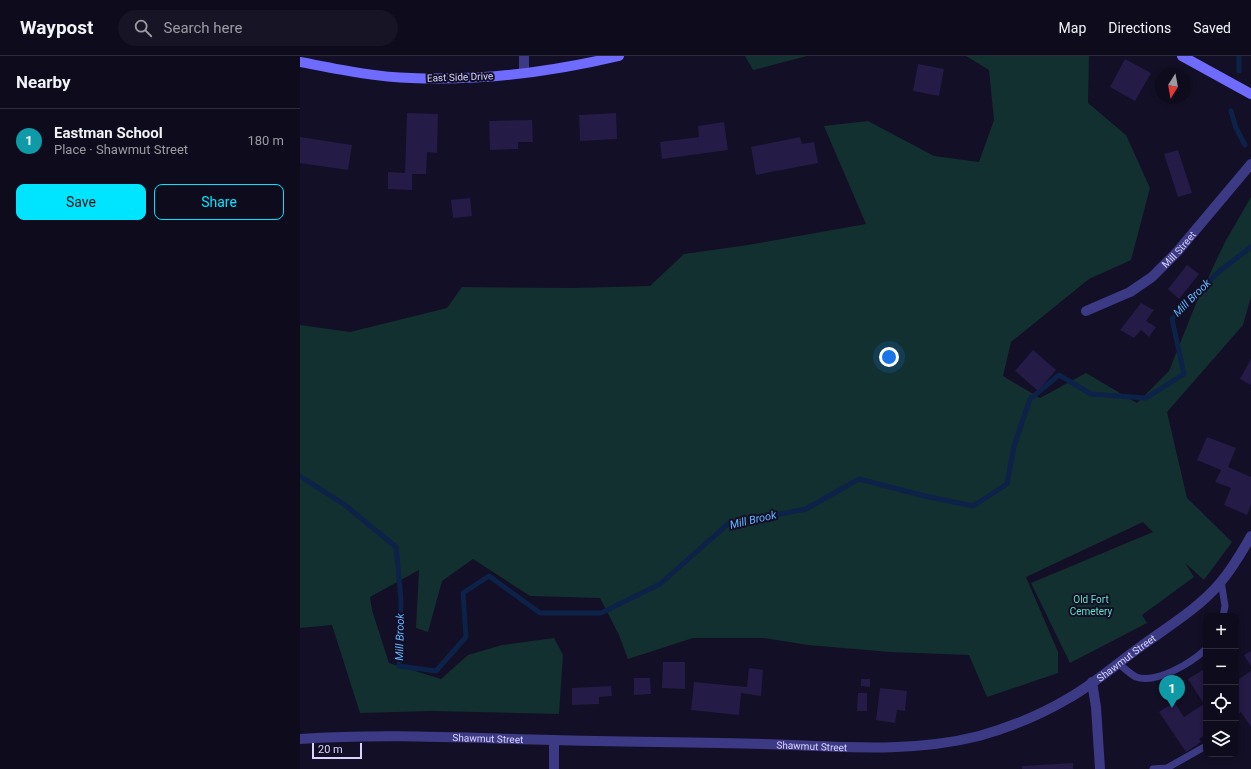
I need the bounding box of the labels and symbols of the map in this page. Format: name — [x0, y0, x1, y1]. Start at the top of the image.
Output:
north arrow — [1155, 68, 1191, 104]
street label: East Side Drive — [427, 70, 493, 84]
street label: Mill Street — [1159, 229, 1198, 270]
water label: Mill Brook — [1171, 276, 1214, 319]
your location — [879, 347, 899, 367]
water label: Mill Brook — [728, 508, 778, 532]
park label: Old Fort Cemetery — [1070, 594, 1113, 617]
water label: Mill Brook — [393, 613, 407, 661]
street label: Shawmut Street — [1094, 632, 1158, 683]
pin: 1 — [1159, 675, 1185, 708]
street label: Shawmut Street — [452, 732, 524, 745]
street label: Shawmut Street — [776, 739, 847, 753]
scale bar — [312, 741, 362, 760]

